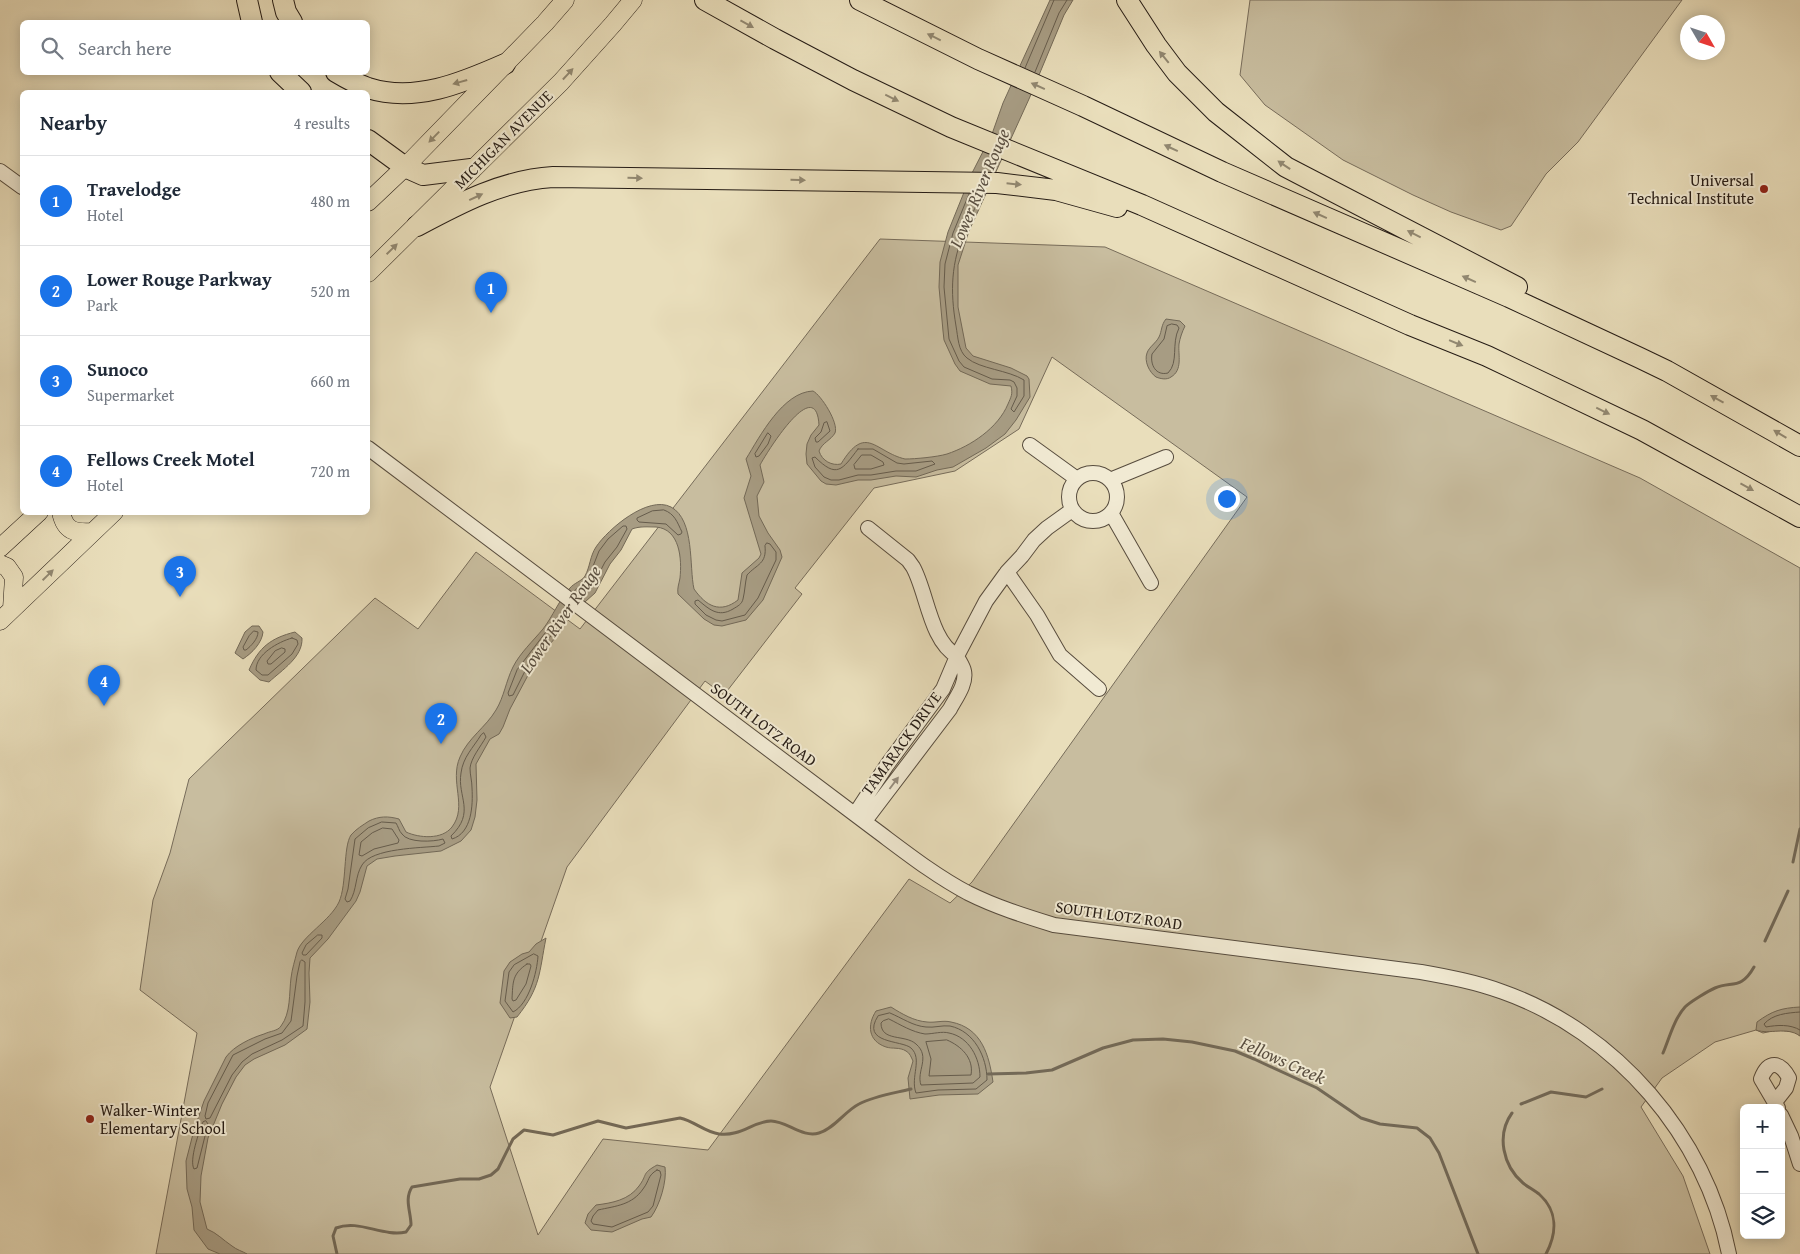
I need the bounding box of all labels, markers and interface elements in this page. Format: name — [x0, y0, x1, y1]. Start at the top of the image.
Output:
north arrow — [1680, 15, 1725, 60]
search box — [20, 20, 370, 75]
one-way arrow — [740, 20, 754, 28]
one-way arrow — [927, 33, 941, 41]
icon: search — [38, 34, 66, 62]
text: Search here — [78, 34, 172, 62]
one-way arrow — [1159, 50, 1170, 63]
one-way arrow — [562, 68, 574, 80]
one-way arrow — [452, 79, 467, 87]
one-way arrow — [1031, 82, 1045, 90]
street label: MICHIGAN AVENUE — [448, 84, 558, 194]
one-way arrow — [885, 94, 899, 102]
text: Nearby — [40, 107, 107, 138]
text: 4 results — [293, 111, 350, 135]
water label: Lower River Rouge — [941, 124, 1016, 253]
one-way arrow — [429, 130, 441, 142]
one-way arrow — [1164, 144, 1178, 152]
one-way arrow — [1278, 160, 1291, 170]
place label: Universal Technical Institute — [1628, 168, 1755, 210]
one-way arrow — [628, 174, 644, 182]
text: Travelodge — [87, 175, 181, 203]
one-way arrow — [790, 176, 806, 184]
one-way arrow — [1006, 180, 1022, 188]
marker: Universal Technical Institute — [1758, 183, 1770, 195]
text: 1 — [52, 189, 60, 213]
text: 480 m — [310, 189, 350, 213]
one-way arrow — [469, 192, 483, 200]
text: Hotel — [87, 203, 123, 227]
one-way arrow — [1313, 210, 1327, 218]
one-way arrow — [1406, 230, 1421, 238]
one-way arrow — [386, 243, 398, 255]
text: Lower Rouge Parkway — [87, 265, 272, 293]
pin: 1 — [475, 272, 507, 313]
one-way arrow — [1462, 275, 1476, 283]
text: 2 — [52, 279, 60, 303]
text: 520 m — [310, 279, 350, 303]
text: Park — [87, 293, 118, 317]
one-way arrow — [1449, 339, 1464, 347]
text: Sunoco — [87, 355, 148, 383]
text: 3 — [52, 369, 60, 393]
text: 660 m — [310, 369, 350, 393]
text: Supermarket — [87, 383, 174, 407]
one-way arrow — [1710, 395, 1724, 403]
one-way arrow — [1596, 407, 1610, 415]
one-way arrow — [1773, 430, 1786, 439]
text: Fellows Creek Motel — [87, 445, 255, 473]
text: 4 — [52, 459, 60, 483]
text: 720 m — [310, 459, 350, 483]
text: Hotel — [87, 473, 123, 497]
one-way arrow — [1740, 483, 1753, 492]
your location — [1214, 486, 1240, 512]
pin: 3 — [164, 556, 196, 597]
water label: Lower River Rouge — [512, 559, 607, 680]
one-way arrow — [41, 569, 53, 581]
pin: 4 — [88, 665, 120, 706]
street label: SOUTH LOTZ ROAD — [706, 676, 822, 772]
street label: TAMARACK DRIVE — [855, 686, 947, 800]
pin: 2 — [425, 703, 457, 744]
one-way arrow — [889, 777, 900, 790]
street label: SOUTH LOTZ ROAD — [1054, 894, 1184, 936]
water label: Fellows Creek — [1235, 1029, 1331, 1091]
place label: Walker-Winter Elementary School — [100, 1098, 226, 1140]
map controls — [1740, 1104, 1785, 1239]
button: + — [1740, 1104, 1785, 1149]
marker: Walker-Winter Elementary School — [84, 1113, 96, 1125]
button: − — [1740, 1149, 1785, 1194]
button: layers — [1740, 1194, 1785, 1239]

